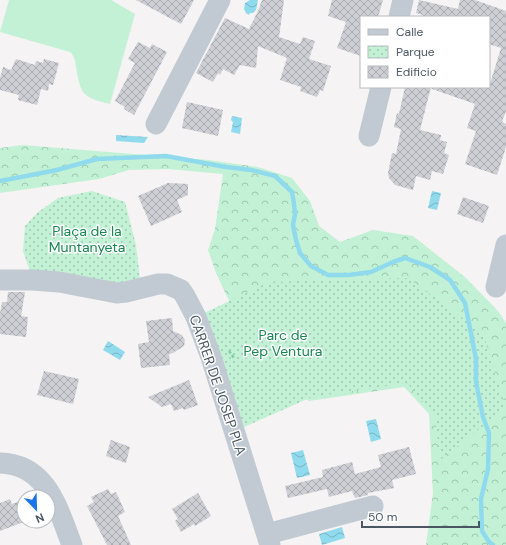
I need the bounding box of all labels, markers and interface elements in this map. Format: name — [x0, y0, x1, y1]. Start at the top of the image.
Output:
legend — [360, 16, 490, 88]
text: Calle — [396, 24, 423, 40]
text: Parque — [396, 44, 435, 60]
text: Edificio — [396, 64, 437, 80]
park label: Plaça de la Muntanyeta — [49, 222, 125, 256]
street label: CARRER DE JOSEP PLA — [185, 312, 251, 458]
park label: Parc de Pep Ventura — [244, 326, 322, 360]
north arrow — [16, 489, 56, 529]
scale bar — [362, 503, 479, 529]
text: 50 m — [368, 509, 397, 525]
text: N — [33, 510, 46, 526]

